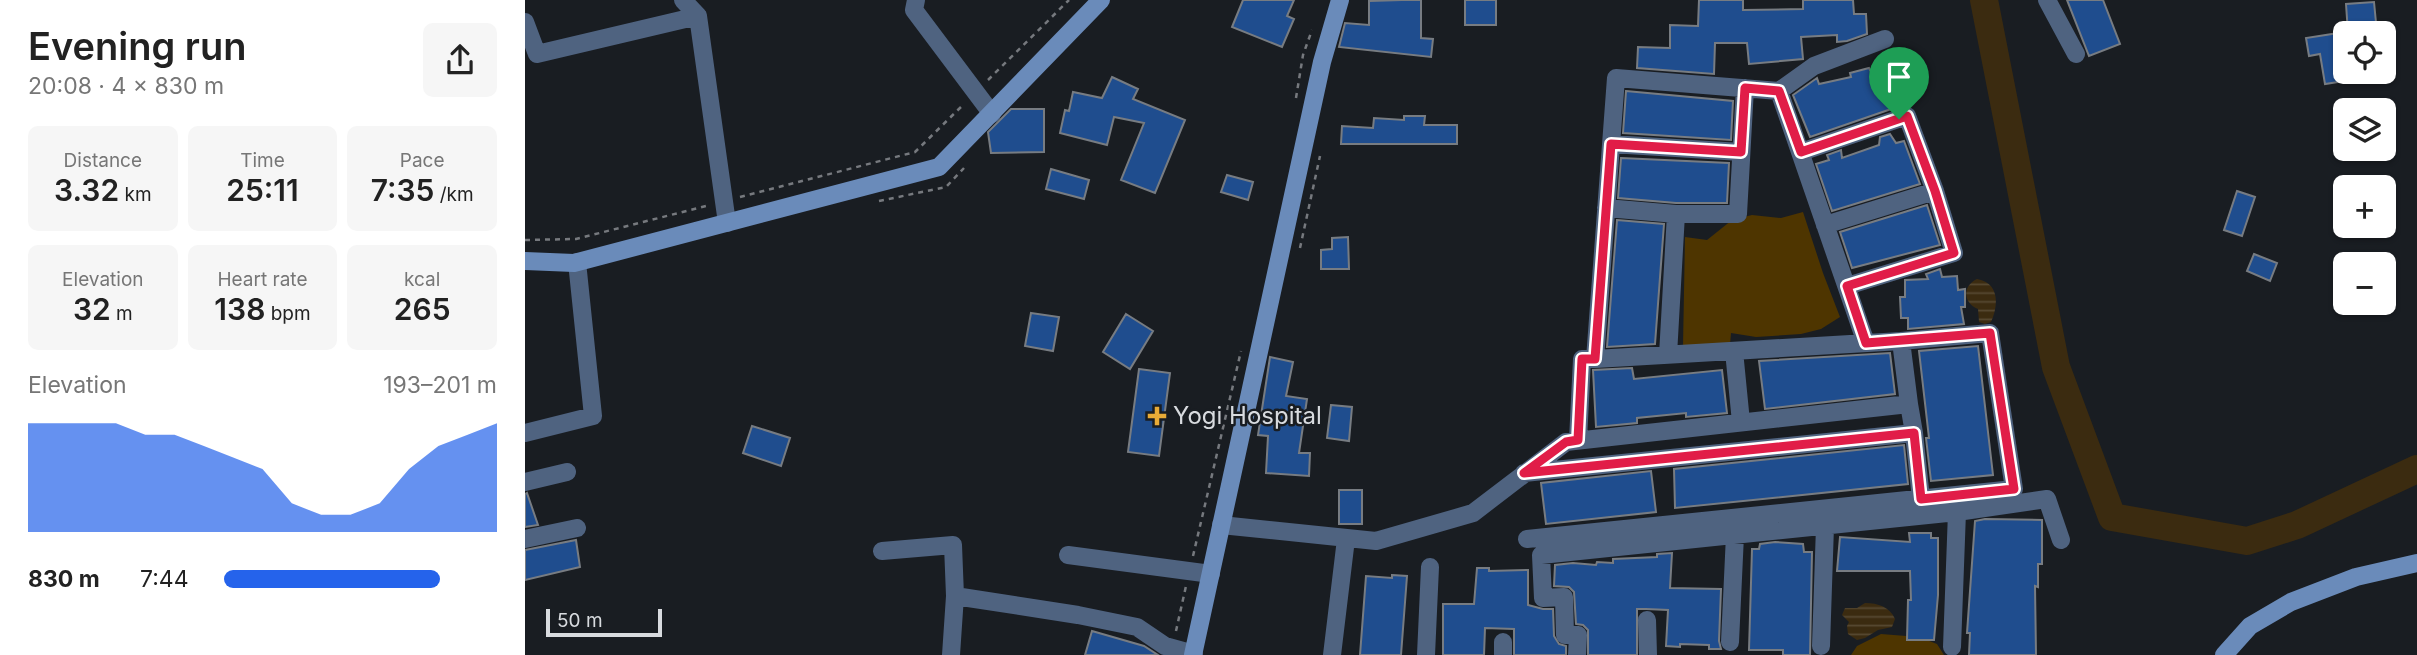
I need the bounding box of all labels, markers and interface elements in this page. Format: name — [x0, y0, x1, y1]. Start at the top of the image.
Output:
map controls — [2333, 21, 2396, 315]
button: locate — [2333, 21, 2396, 84]
text: Evening run — [28, 23, 246, 69]
button: share — [423, 23, 497, 97]
pin — [1869, 47, 1929, 119]
icon: arrive — [1880, 58, 1918, 96]
text: 20:08 · 4 × 830 m — [28, 72, 224, 100]
button: layers — [2333, 98, 2396, 161]
text: Distance — [64, 149, 142, 172]
text: Time — [240, 149, 285, 172]
text: Pace — [400, 149, 445, 172]
text: 3.32 — [54, 172, 119, 208]
text: 25:11 — [226, 172, 299, 208]
text: 7:35 — [371, 172, 434, 208]
button: + — [2333, 175, 2396, 238]
text: km — [119, 183, 152, 206]
text: /km — [434, 183, 474, 206]
button: − — [2333, 252, 2396, 315]
text: Elevation — [62, 268, 144, 291]
text: Heart rate — [217, 268, 307, 291]
text: kcal — [404, 268, 440, 291]
text: 32 — [73, 291, 111, 327]
text: 138 — [214, 291, 265, 327]
text: 265 — [394, 291, 451, 327]
text: m — [111, 302, 133, 325]
text: bpm — [265, 302, 311, 325]
text: Elevation — [28, 371, 127, 399]
text: 193–201 m — [383, 371, 497, 399]
place label: Yogi Hospital — [1173, 401, 1322, 430]
marker: Yogi Hospital — [1147, 406, 1167, 426]
text: 830 m — [28, 565, 100, 593]
text: 7:44 — [140, 565, 189, 593]
scale bar — [546, 606, 661, 638]
text: 50 m — [557, 609, 603, 632]

